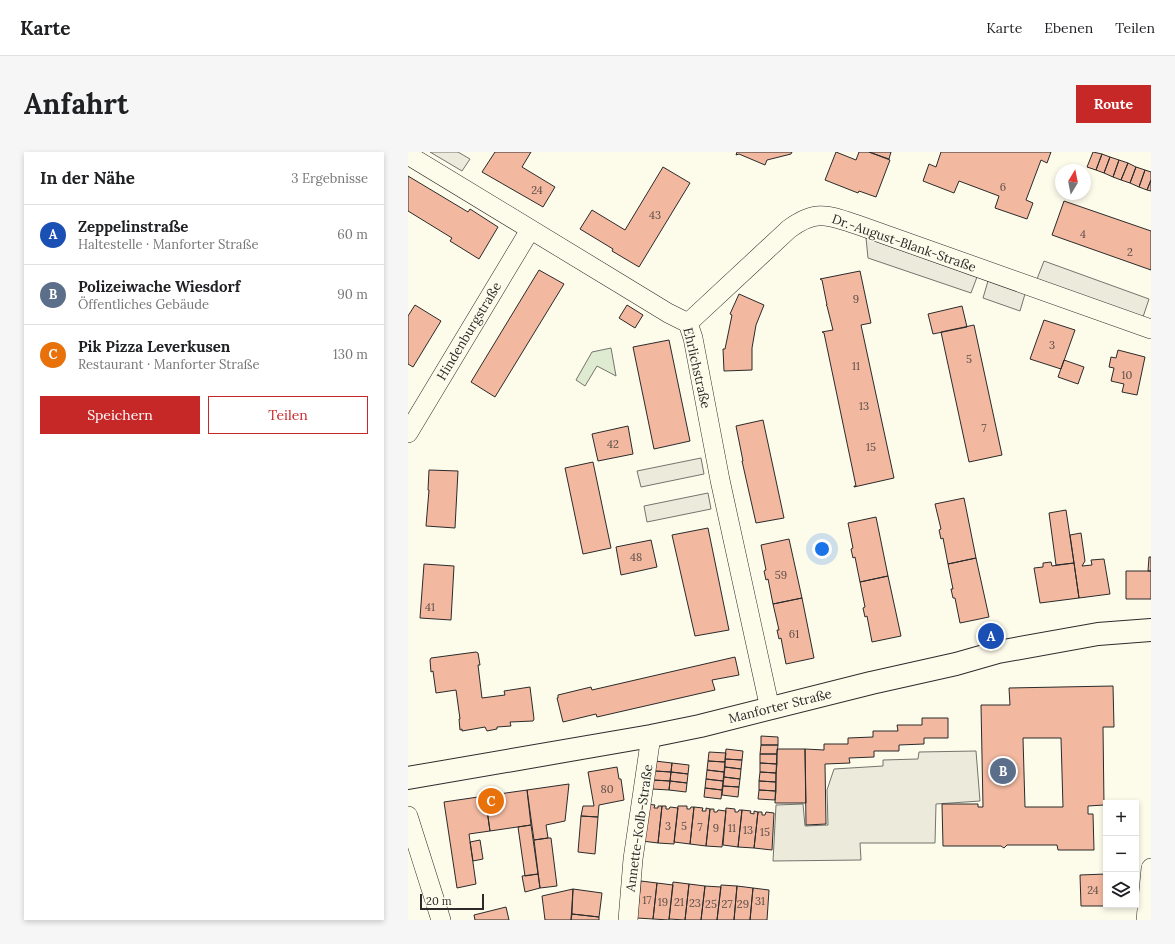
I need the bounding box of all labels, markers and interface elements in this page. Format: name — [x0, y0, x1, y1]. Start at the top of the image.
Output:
text: Karte — [20, 16, 71, 40]
text: Karte — [986, 19, 1022, 37]
text: Ebenen — [1044, 19, 1093, 37]
text: Teilen — [1115, 19, 1155, 37]
button: Route — [1076, 85, 1151, 123]
text: Anfahrt — [24, 86, 128, 122]
north arrow — [1055, 164, 1091, 200]
text: In der Nähe — [40, 167, 135, 189]
text: 3 Ergebnisse — [291, 170, 368, 187]
house number: 6 — [1000, 180, 1006, 194]
house number: 24 — [531, 183, 543, 197]
house number: 43 — [649, 208, 661, 222]
street label: Dr.-August-Blank-Straße — [830, 210, 978, 276]
text: Zeppelinstraße — [78, 217, 188, 236]
text: A — [49, 226, 57, 243]
text: 60 m — [337, 226, 368, 243]
house number: 4 — [1080, 227, 1086, 241]
text: Haltestelle · Manforter Straße — [78, 236, 258, 253]
house number: 2 — [1127, 245, 1133, 259]
text: Polizeiwache Wiesdorf — [78, 277, 240, 296]
street label: Hindenburgstraße — [433, 279, 505, 383]
text: B — [49, 286, 57, 303]
text: 90 m — [337, 286, 368, 303]
house number: 9 — [853, 292, 859, 306]
text: Öffentliches Gebäude — [78, 296, 209, 313]
street label: Ehrlichstraße — [679, 326, 715, 410]
text: Pik Pizza Leverkusen — [78, 337, 230, 356]
house number: 3 — [1049, 338, 1055, 352]
text: C — [49, 346, 57, 363]
text: 130 m — [333, 346, 368, 363]
house number: 5 — [966, 352, 972, 366]
text: Restaurant · Manforter Straße — [78, 356, 260, 373]
house number: 11 — [852, 359, 860, 373]
house number: 10 — [1122, 368, 1133, 382]
button: Speichern — [40, 396, 200, 434]
button: Teilen — [208, 396, 368, 434]
house number: 13 — [859, 399, 869, 413]
house number: 7 — [981, 421, 987, 435]
house number: 42 — [607, 437, 619, 451]
house number: 15 — [866, 440, 876, 454]
your location — [812, 539, 832, 559]
house number: 48 — [630, 550, 642, 564]
house number: 59 — [775, 568, 787, 582]
house number: 41 — [425, 600, 435, 614]
pin: A — [978, 621, 1004, 651]
house number: 61 — [789, 627, 799, 641]
street label: Manforter Straße — [727, 685, 833, 727]
pin: B — [990, 756, 1016, 786]
street label: Annette-Kolb-Straße — [622, 763, 656, 894]
house number: 80 — [600, 782, 614, 796]
pin: C — [478, 786, 504, 816]
map controls — [1103, 800, 1139, 908]
button: + — [1103, 800, 1139, 836]
house number: 3 — [665, 819, 671, 833]
house number: 5 — [681, 819, 687, 833]
house number: 7 — [697, 820, 703, 834]
house number: 9 — [713, 821, 719, 835]
house number: 11 — [728, 821, 736, 835]
house number: 13 — [743, 823, 753, 837]
house number: 15 — [760, 825, 770, 839]
button: − — [1103, 836, 1139, 872]
button: layers — [1103, 872, 1139, 908]
house number: 24 — [1087, 883, 1099, 897]
scale bar — [420, 892, 484, 911]
house number: 17 — [642, 893, 652, 907]
text: 20 m — [426, 894, 451, 908]
house number: 31 — [755, 894, 765, 908]
house number: 19 — [658, 895, 668, 909]
house number: 21 — [674, 895, 684, 909]
house number: 23 — [689, 896, 701, 910]
house number: 25 — [705, 897, 717, 911]
house number: 27 — [722, 897, 732, 911]
house number: 29 — [737, 897, 749, 911]

